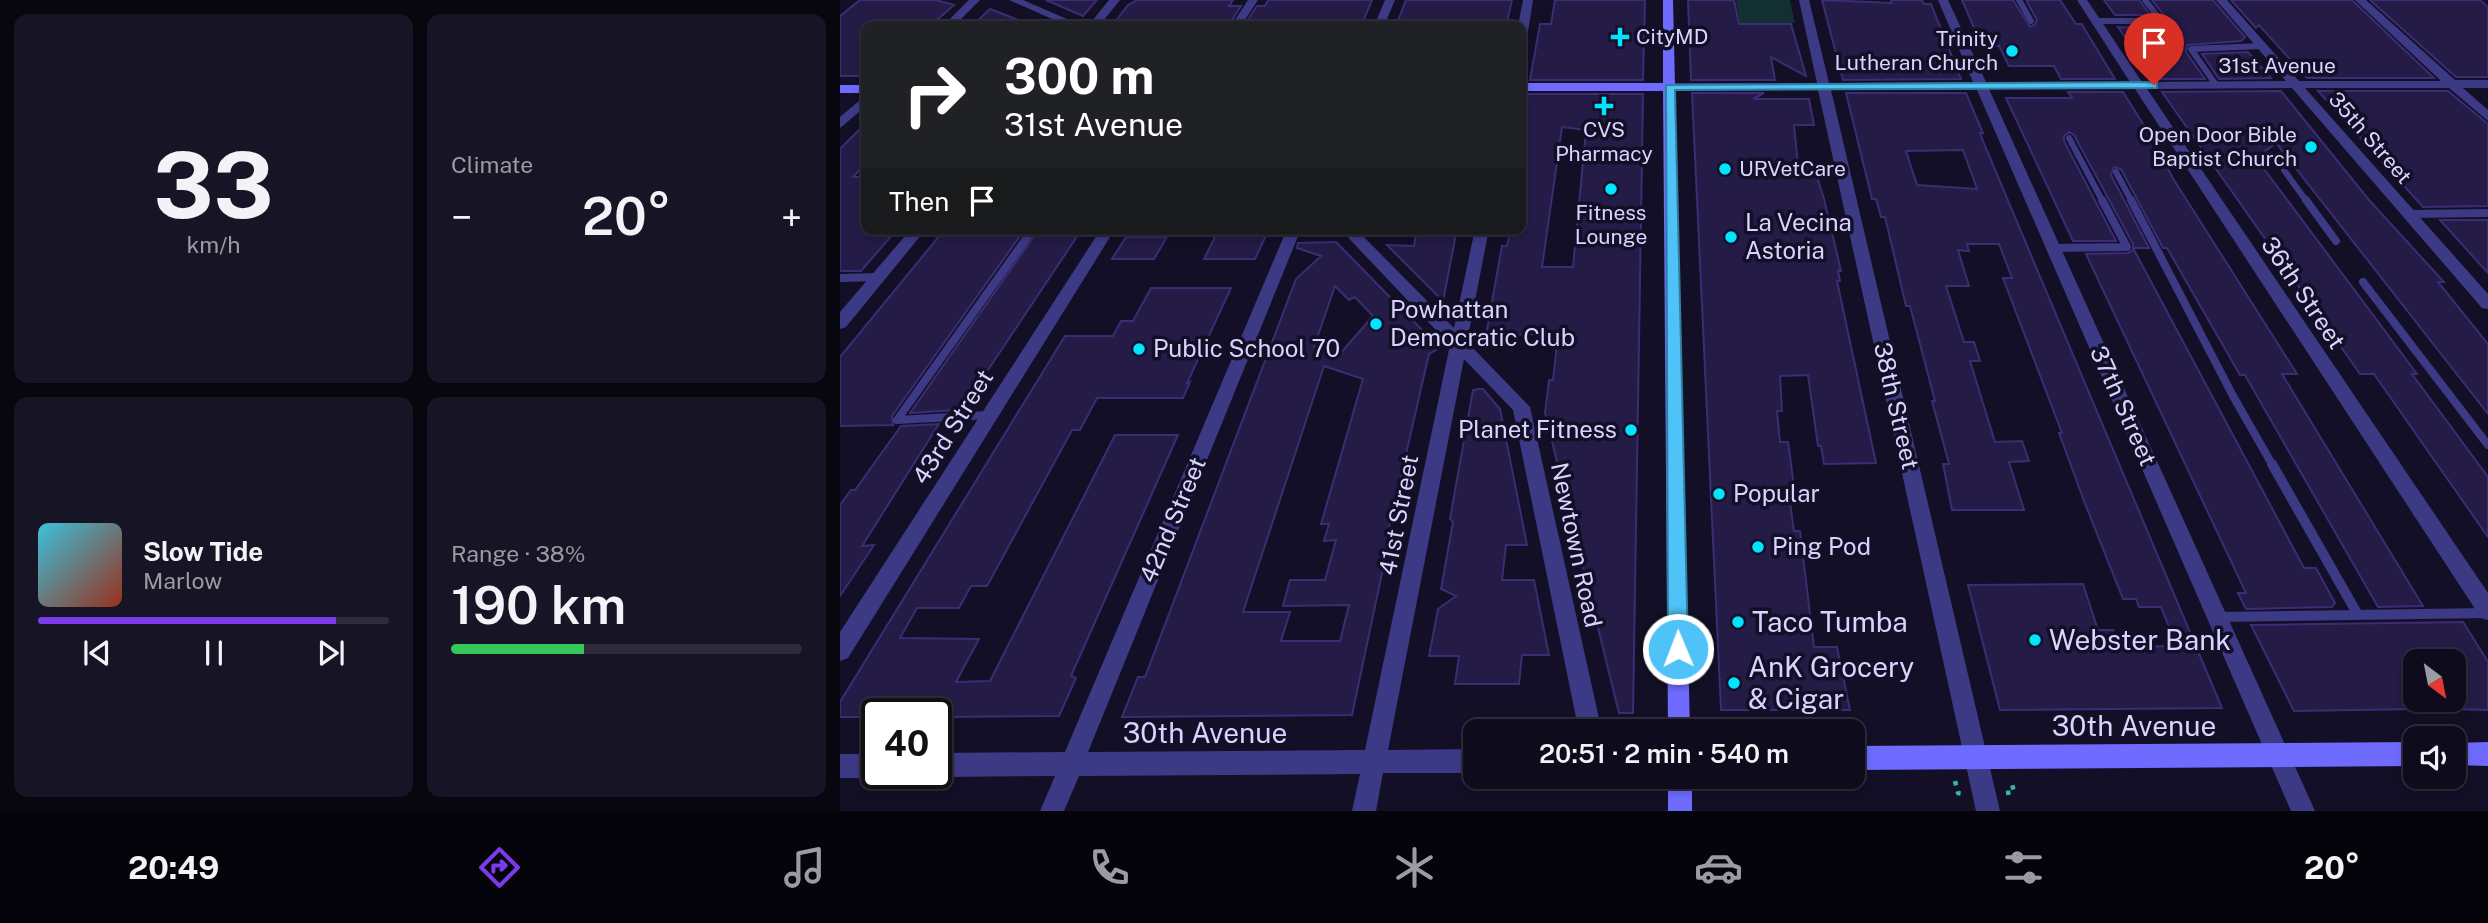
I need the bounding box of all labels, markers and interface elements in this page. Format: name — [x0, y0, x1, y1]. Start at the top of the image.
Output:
pin — [2124, 13, 2184, 85]
place label: CityMD — [1636, 24, 1708, 49]
icon: arrive — [2135, 24, 2173, 62]
place label: Trinity Lutheran Church — [1834, 26, 1998, 75]
marker: CityMD — [1610, 27, 1630, 47]
marker: Trinity Lutheran Church — [2004, 43, 2020, 59]
text: 300 m — [1004, 47, 1154, 105]
icon: right — [889, 49, 980, 140]
street label: 31st Avenue — [2218, 53, 2336, 78]
street label: 35th Street — [2324, 87, 2417, 189]
marker: CVS Pharmacy — [1596, 98, 1612, 114]
text: 31st Avenue — [1004, 106, 1183, 143]
place label: CVS Pharmacy — [1555, 117, 1653, 166]
place label: Open Door Bible Baptist Church — [2139, 122, 2297, 171]
text: 33 — [153, 132, 274, 238]
marker: Open Door Bible Baptist Church — [2303, 139, 2319, 155]
text: Climate — [451, 151, 533, 178]
place label: URVetCare — [1739, 156, 1846, 181]
marker: URVetCare — [1717, 161, 1733, 177]
marker: Fitness Lounge — [1603, 181, 1619, 197]
icon: arrive — [963, 182, 1001, 220]
text: 20° — [582, 186, 671, 247]
text: Then — [889, 186, 949, 217]
text: − — [451, 195, 472, 240]
text: + — [781, 195, 802, 240]
place label: Fitness Lounge — [1575, 200, 1647, 249]
place label: La Vecina Astoria — [1745, 208, 1852, 264]
marker: La Vecina Astoria — [1723, 229, 1739, 245]
text: km/h — [186, 231, 241, 258]
street label: 36th Street — [2256, 231, 2352, 354]
place label: Powhattan Democratic Club — [1390, 295, 1575, 351]
marker: Powhattan Democratic Club — [1368, 316, 1384, 332]
place label: Public School 70 — [1153, 334, 1340, 362]
street label: 38th Street — [1869, 339, 1925, 472]
marker: Public School 70 — [1131, 341, 1147, 357]
street label: 37th Street — [2085, 341, 2163, 470]
street label: 43rd Street — [906, 364, 998, 489]
place label: Planet Fitness — [1458, 415, 1617, 443]
marker: Planet Fitness — [1623, 422, 1639, 438]
street label: 41st Street — [1373, 452, 1423, 577]
street label: 42nd Street — [1133, 453, 1211, 587]
street label: Newtown Road — [1546, 460, 1608, 630]
place label: Popular — [1733, 479, 1820, 507]
marker: Popular — [1711, 486, 1727, 502]
place label: Ping Pod — [1772, 532, 1871, 560]
text: Slow Tide — [143, 536, 263, 567]
marker: Ping Pod — [1750, 539, 1766, 555]
text: Range · 38% — [451, 540, 585, 567]
text: Marlow — [143, 567, 222, 594]
text: 190 km — [451, 575, 626, 636]
place label: Taco Tumba — [1752, 605, 1908, 638]
position arrow — [1641, 612, 1715, 686]
marker: Taco Tumba — [1730, 614, 1746, 630]
place label: Webster Bank — [2049, 623, 2231, 656]
marker: Webster Bank — [2027, 632, 2043, 648]
icon: previous — [78, 634, 116, 672]
icon: pause — [195, 634, 233, 672]
icon: next — [312, 634, 350, 672]
north arrow — [2403, 649, 2466, 712]
map controls — [2403, 649, 2466, 789]
place label: AnK Grocery & Cigar — [1748, 650, 1914, 715]
marker: AnK Grocery & Cigar — [1726, 675, 1742, 691]
speed limit sign: 40 — [861, 698, 952, 789]
street label: 30th Avenue — [2052, 709, 2216, 742]
street label: 30th Avenue — [1123, 716, 1287, 749]
button: sound — [2403, 726, 2466, 789]
text: 20:51 · 2 min · 540 m — [1539, 738, 1789, 769]
icon: directions — [475, 843, 524, 892]
icon: music — [780, 843, 829, 892]
icon: phone — [1085, 843, 1134, 892]
icon: climate — [1390, 843, 1439, 892]
icon: car — [1694, 843, 1743, 892]
icon: filters — [1999, 843, 2048, 892]
text: 20:49 — [128, 849, 219, 886]
text: 20° — [2304, 849, 2360, 886]

